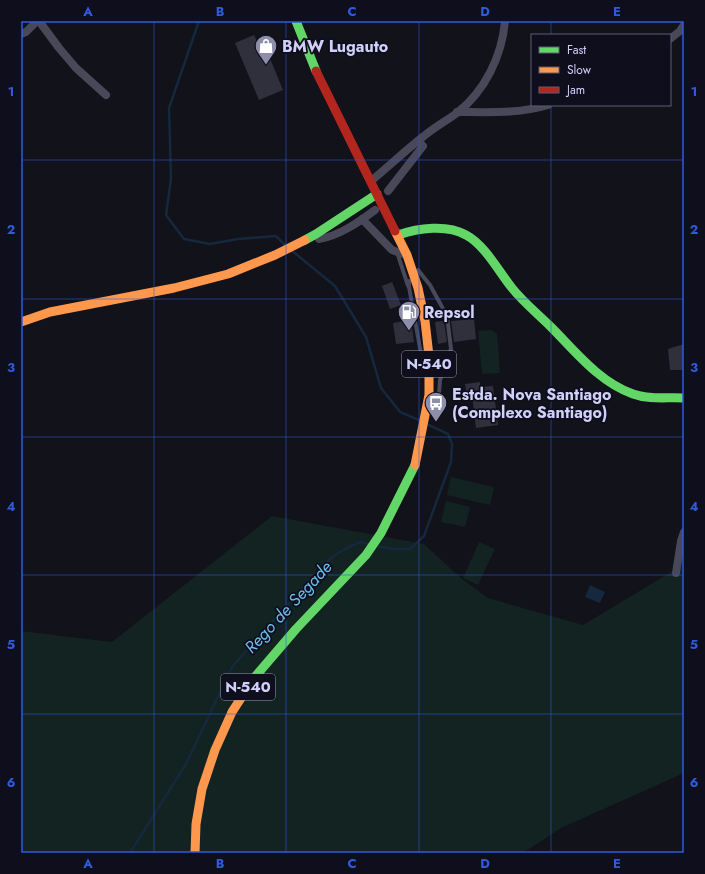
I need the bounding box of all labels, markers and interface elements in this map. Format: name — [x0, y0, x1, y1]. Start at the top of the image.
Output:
text: A — [82, 2, 93, 21]
text: B — [216, 2, 225, 21]
text: C — [347, 2, 357, 21]
text: D — [480, 2, 490, 21]
text: E — [613, 2, 621, 21]
shop icon: BMW Lugauto — [253, 33, 279, 66]
legend — [531, 34, 671, 106]
place label: BMW Lugauto — [282, 35, 388, 58]
text: Fast — [567, 41, 586, 59]
text: Slow — [567, 61, 592, 79]
text: Jam — [565, 81, 585, 99]
text: 1 — [8, 82, 14, 101]
text: 1 — [691, 82, 697, 101]
text: 2 — [7, 220, 15, 239]
text: 2 — [690, 220, 698, 239]
fuel station icon: Repsol — [396, 299, 422, 332]
place label: Repsol — [424, 301, 474, 324]
road number: N-540 — [402, 351, 456, 377]
text: 3 — [7, 358, 15, 377]
text: 3 — [690, 358, 698, 377]
place label: Estda. Nova Santiago (Complexo Santiago) — [452, 383, 611, 424]
bus stop icon: Estda. Nova Santiago (Complexo Santiago) — [423, 390, 449, 423]
text: 4 — [6, 497, 16, 516]
text: 4 — [689, 497, 699, 516]
water label: Rego de Segade — [239, 555, 338, 659]
text: 5 — [7, 635, 15, 654]
text: 5 — [690, 635, 698, 654]
road number: N-540 — [221, 674, 275, 700]
text: 6 — [7, 773, 16, 792]
text: 6 — [690, 773, 699, 792]
text: A — [82, 854, 93, 873]
text: B — [216, 854, 225, 873]
text: C — [347, 854, 357, 873]
text: D — [480, 854, 490, 873]
text: E — [613, 854, 621, 873]

